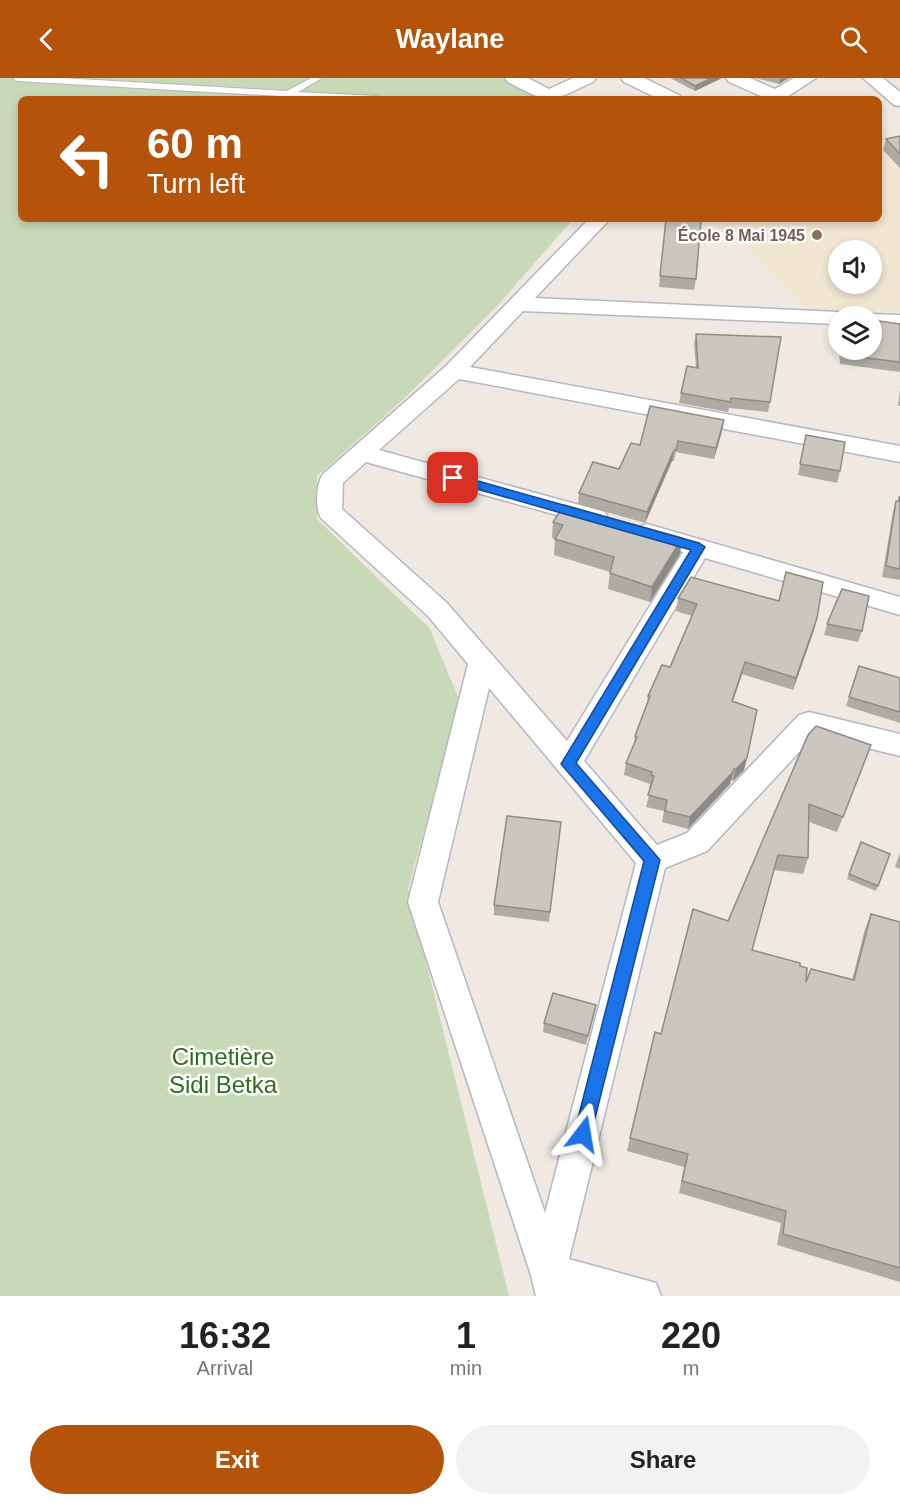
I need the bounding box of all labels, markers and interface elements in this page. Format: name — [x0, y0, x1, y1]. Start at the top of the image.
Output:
icon: back — [30, 23, 63, 56]
icon: search — [837, 23, 870, 56]
text: Waylane — [396, 24, 504, 54]
icon: left — [48, 120, 126, 198]
text: 60 m — [147, 120, 243, 167]
text: Turn left — [147, 169, 245, 199]
place label: École 8 Mai 1945 — [678, 226, 805, 244]
marker: École 8 Mai 1945 — [810, 228, 824, 242]
map controls — [828, 240, 882, 360]
button: sound — [828, 240, 882, 294]
button: layers — [828, 306, 882, 360]
pin — [427, 452, 478, 503]
icon: arrive — [436, 461, 469, 494]
park label: Cimetière Sidi Betka — [169, 1043, 278, 1098]
position arrow — [551, 1102, 615, 1166]
text: 16:32 — [179, 1315, 271, 1356]
text: 1 — [456, 1315, 476, 1356]
text: 220 — [661, 1315, 721, 1356]
text: Arrival — [197, 1357, 253, 1379]
text: min — [450, 1357, 482, 1379]
text: m — [683, 1357, 699, 1379]
button: Exit — [30, 1425, 444, 1494]
button: Share — [456, 1425, 870, 1494]

